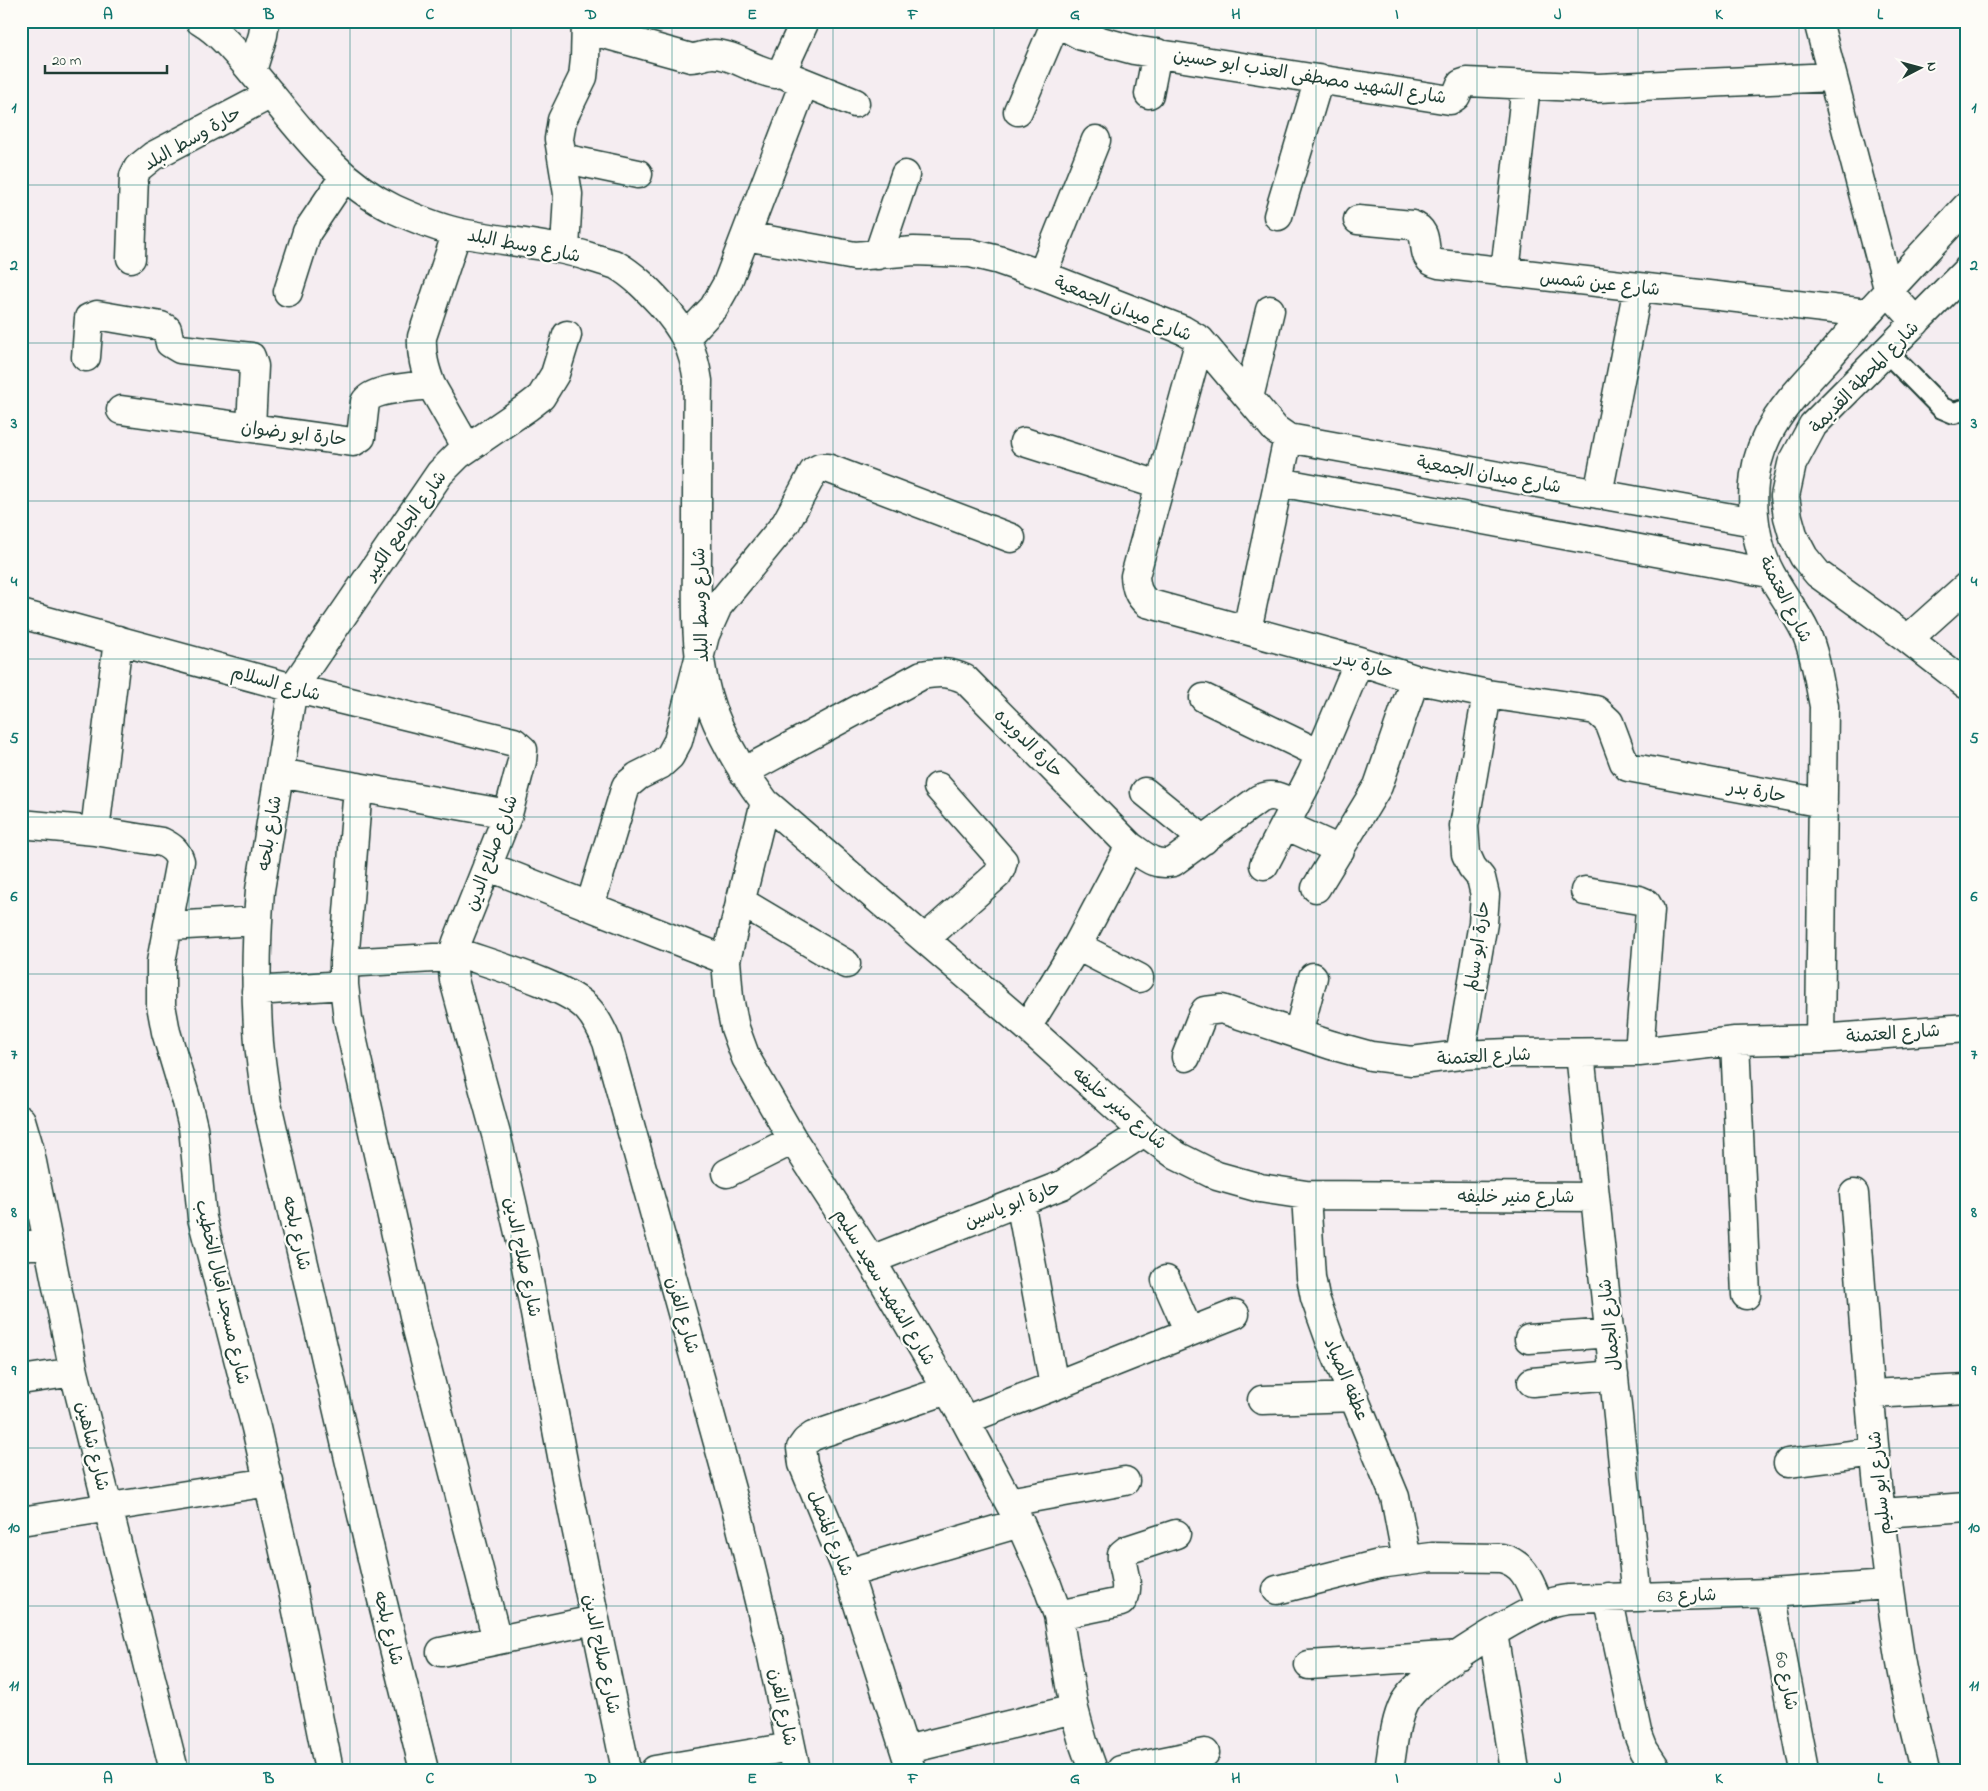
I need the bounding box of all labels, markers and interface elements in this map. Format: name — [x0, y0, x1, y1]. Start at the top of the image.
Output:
text: A — [103, 3, 113, 27]
text: B — [263, 3, 275, 27]
text: C — [426, 3, 435, 27]
text: D — [584, 3, 597, 27]
text: E — [747, 3, 757, 27]
text: F — [907, 3, 919, 27]
text: G — [1070, 3, 1080, 27]
text: H — [1231, 3, 1241, 27]
text: I — [1395, 3, 1399, 27]
text: J — [1554, 3, 1562, 27]
text: K — [1715, 3, 1724, 27]
text: L — [1877, 3, 1884, 27]
scale bar — [45, 42, 168, 74]
north arrow — [1896, 42, 1946, 92]
street label: شارع الشهيد مصطفى العذب ابو حسين — [1171, 44, 1448, 112]
text: 20 m — [52, 50, 82, 72]
text: N — [1921, 61, 1942, 73]
text: 1 — [11, 96, 17, 120]
text: 1 — [1971, 96, 1977, 120]
street label: حارة وسط البلد — [139, 101, 247, 178]
street label: شارع وسط البلد — [465, 223, 583, 271]
text: 2 — [9, 254, 18, 278]
text: 2 — [1969, 254, 1978, 278]
street label: شارع عين شمس — [1538, 266, 1661, 304]
street label: شارع ميدان الجمعية — [1050, 270, 1195, 349]
street label: شارع المحطة القديمة — [1805, 316, 1926, 441]
text: 3 — [10, 412, 18, 436]
text: 3 — [1970, 412, 1978, 436]
street label: حارة ابو رضوان — [239, 416, 348, 454]
street label: شارع ميدان الجمعية — [1414, 450, 1563, 501]
street label: شارع الجامع الكبير — [358, 466, 454, 588]
street label: شارع وسط البلد — [687, 547, 717, 663]
street label: شارع العتمنة — [1751, 552, 1817, 648]
text: 4 — [10, 570, 18, 594]
text: 4 — [1970, 570, 1978, 594]
street label: حارة بدر — [1331, 644, 1396, 687]
street label: شارع السلام — [228, 661, 323, 709]
street label: حارة الدويده — [987, 704, 1068, 785]
text: 5 — [9, 727, 19, 751]
text: 5 — [1969, 727, 1979, 751]
street label: حارة بدر — [1723, 775, 1788, 811]
street label: شارع صلاح الدين — [460, 792, 526, 915]
street label: شارع بلحه — [252, 794, 290, 873]
text: 6 — [9, 885, 18, 909]
text: 6 — [1969, 885, 1978, 909]
street label: حارة ابو سالم — [1460, 899, 1498, 993]
street label: شارع العتمنة — [1845, 1019, 1941, 1051]
text: 7 — [11, 1043, 18, 1067]
street label: شارع العتمنة — [1436, 1043, 1532, 1073]
text: 7 — [1971, 1043, 1978, 1067]
street label: شارع منير خليفه — [1066, 1062, 1172, 1157]
street label: حارة ابو ياسين — [961, 1175, 1065, 1237]
street label: شارع منير خليفه — [1458, 1185, 1574, 1211]
street label: شارع بلحه — [274, 1194, 316, 1273]
street label: شارع صلاح الدين — [496, 1195, 546, 1320]
street label: شارع مسجد اقبال الخطيب — [187, 1197, 255, 1387]
text: 8 — [10, 1201, 17, 1225]
text: 8 — [1970, 1201, 1977, 1225]
street label: شارع الشهيد سعيد سليم — [826, 1205, 941, 1371]
street label: شارع الفرن — [658, 1274, 704, 1357]
street label: شارع الجمال — [1593, 1277, 1629, 1372]
street label: عطفه الصياد — [1316, 1334, 1374, 1425]
text: 9 — [11, 1359, 17, 1383]
text: 9 — [1971, 1359, 1977, 1383]
street label: شارع شاهين — [67, 1399, 115, 1494]
street label: شارع ابو سليم — [1863, 1429, 1899, 1536]
street label: شارع المنصل — [800, 1486, 858, 1581]
text: 10 — [8, 1516, 20, 1540]
text: 10 — [1968, 1516, 1980, 1540]
street label: شارع 63 — [1657, 1583, 1717, 1611]
street label: شارع بلحه — [365, 1589, 409, 1668]
street label: شارع صلاح الدين — [575, 1592, 625, 1717]
street label: شارع 60 — [1767, 1650, 1803, 1713]
street label: شارع الفرن — [760, 1666, 802, 1749]
text: 11 — [9, 1674, 20, 1698]
text: 11 — [1969, 1674, 1980, 1698]
text: A — [103, 1767, 113, 1791]
text: B — [263, 1767, 275, 1791]
text: C — [426, 1767, 435, 1791]
text: D — [584, 1767, 597, 1791]
text: E — [747, 1767, 757, 1791]
text: F — [907, 1767, 919, 1791]
text: G — [1070, 1767, 1080, 1791]
text: H — [1231, 1767, 1241, 1791]
text: I — [1395, 1767, 1399, 1791]
text: J — [1554, 1767, 1562, 1791]
text: K — [1715, 1767, 1724, 1791]
text: L — [1877, 1767, 1884, 1791]

